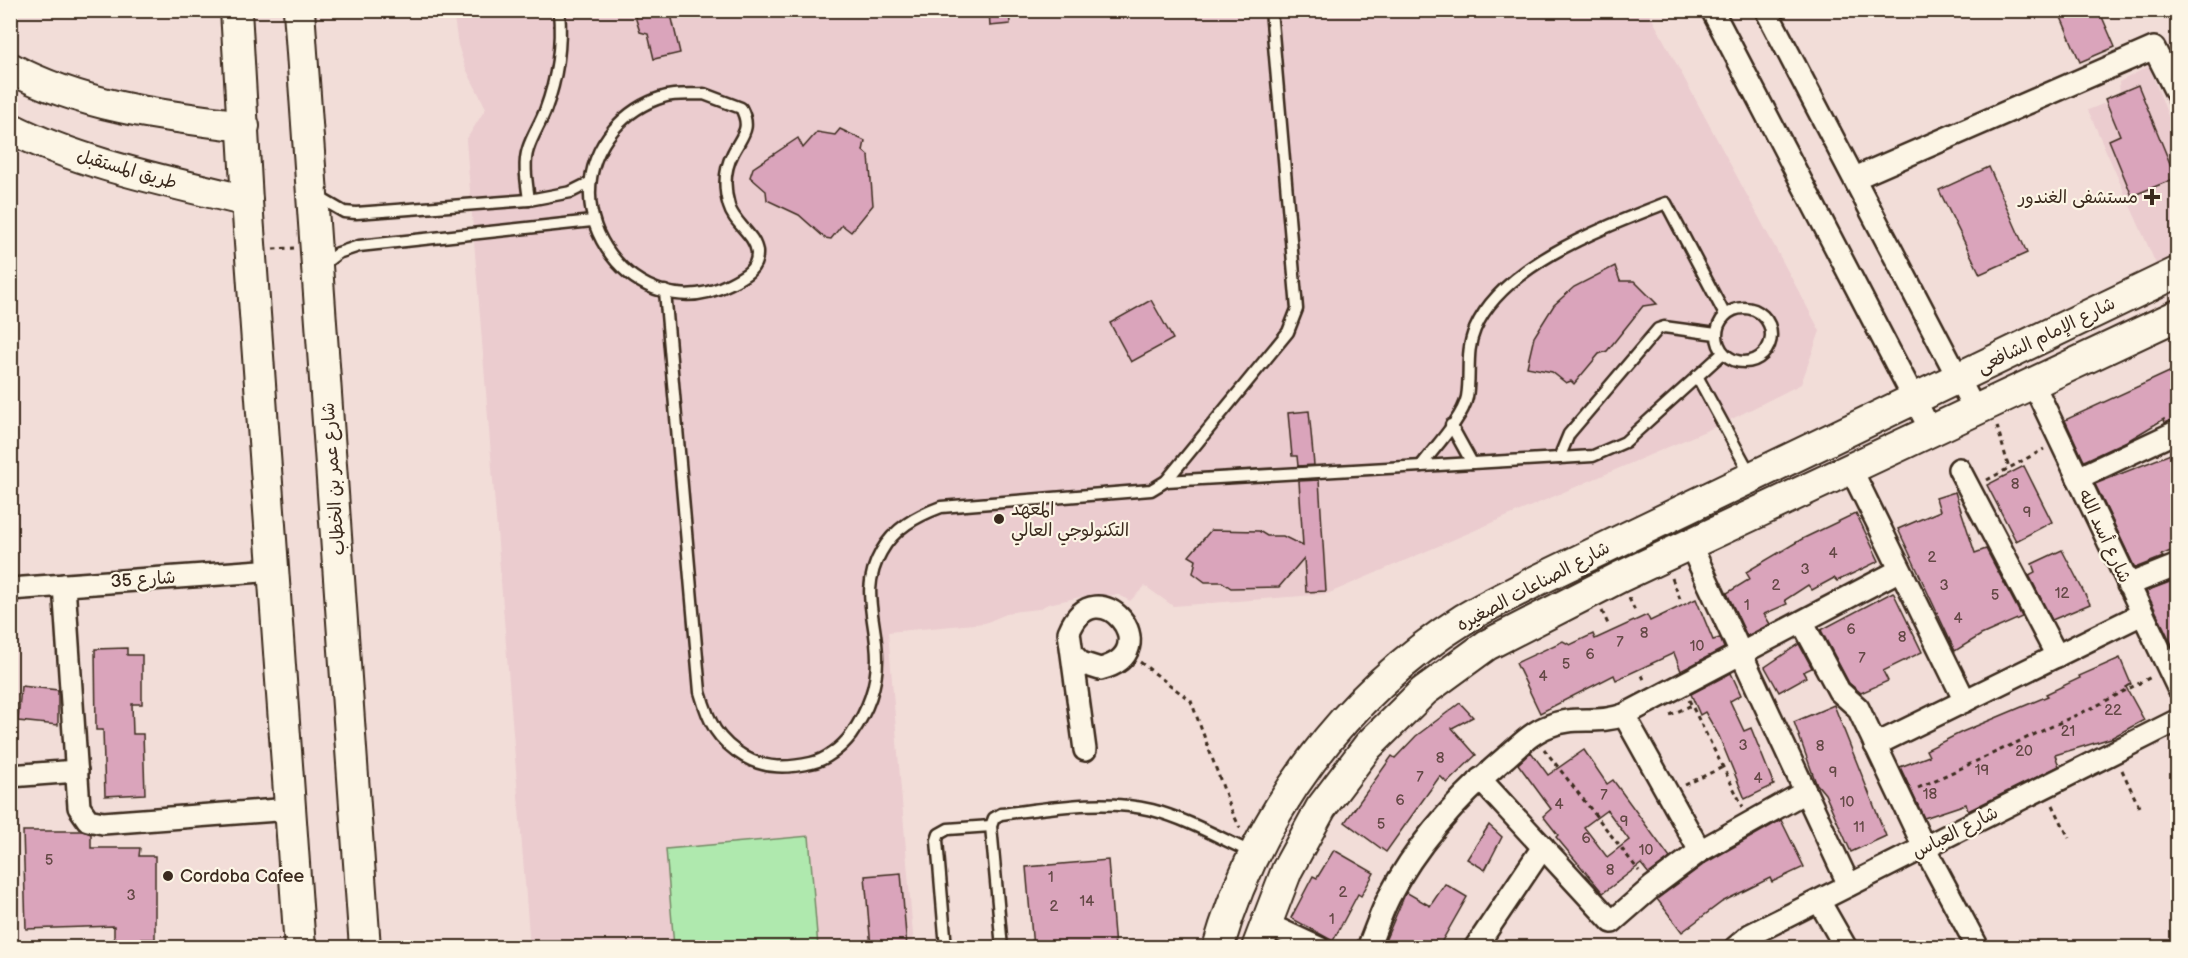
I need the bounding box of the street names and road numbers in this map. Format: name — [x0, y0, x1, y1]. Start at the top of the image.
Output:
street label: طريق المستقبل — [74, 145, 179, 194]
street label: شارع الإمام الشافعى — [1974, 293, 2120, 381]
street label: شارع عمر بن الخطاب — [318, 402, 350, 556]
street label: شارع أسد الله — [2073, 486, 2135, 587]
street label: شارع الصناعات الصغيره — [1453, 537, 1614, 637]
street label: شارع 35 — [110, 567, 176, 593]
street label: شارع العباس — [1909, 802, 2002, 864]

